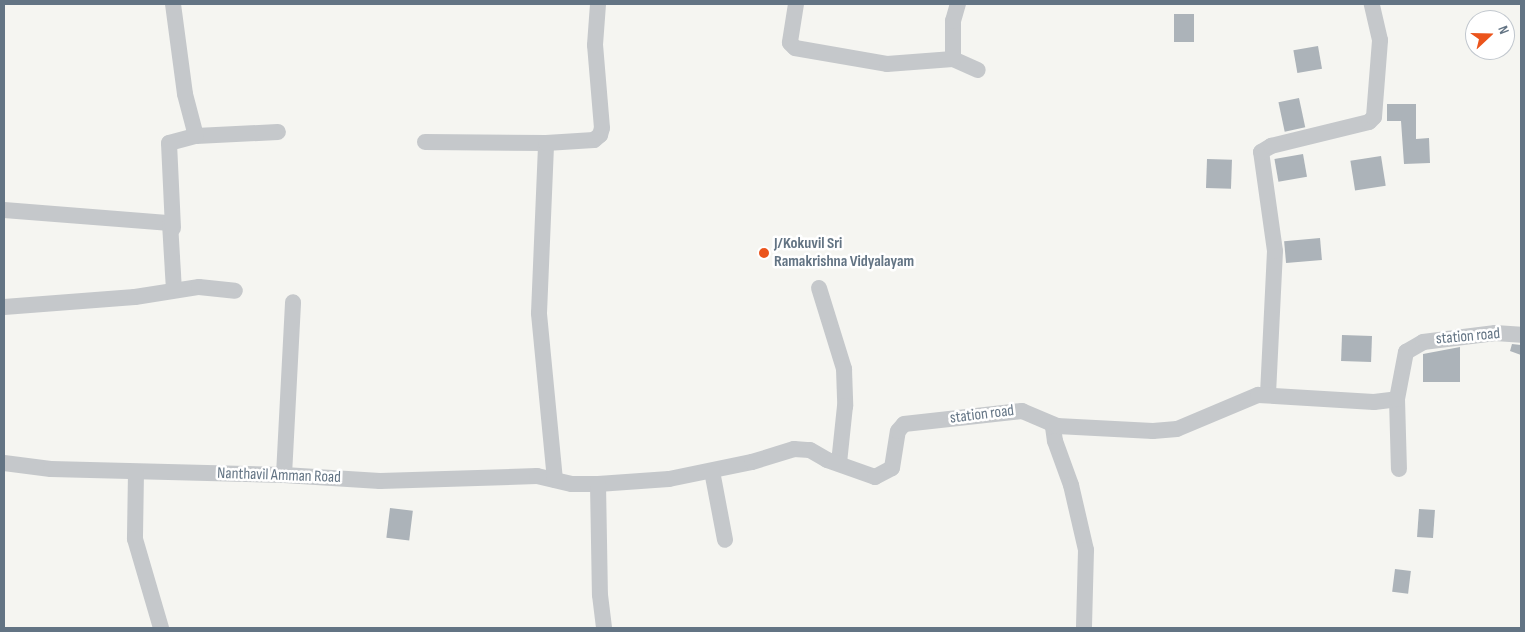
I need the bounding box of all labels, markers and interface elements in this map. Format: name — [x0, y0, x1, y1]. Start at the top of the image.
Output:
north arrow — [1465, 10, 1515, 60]
text: N — [1494, 23, 1513, 36]
place label: J/Kokuvil Sri Ramakrishna Vidyalayam — [774, 234, 914, 272]
marker: J/Kokuvil Sri Ramakrishna Vidyalayam — [758, 247, 770, 259]
street label: station road — [1435, 325, 1501, 349]
street label: station road — [949, 402, 1015, 428]
street label: Nanthavil Amman Road — [217, 464, 341, 488]

